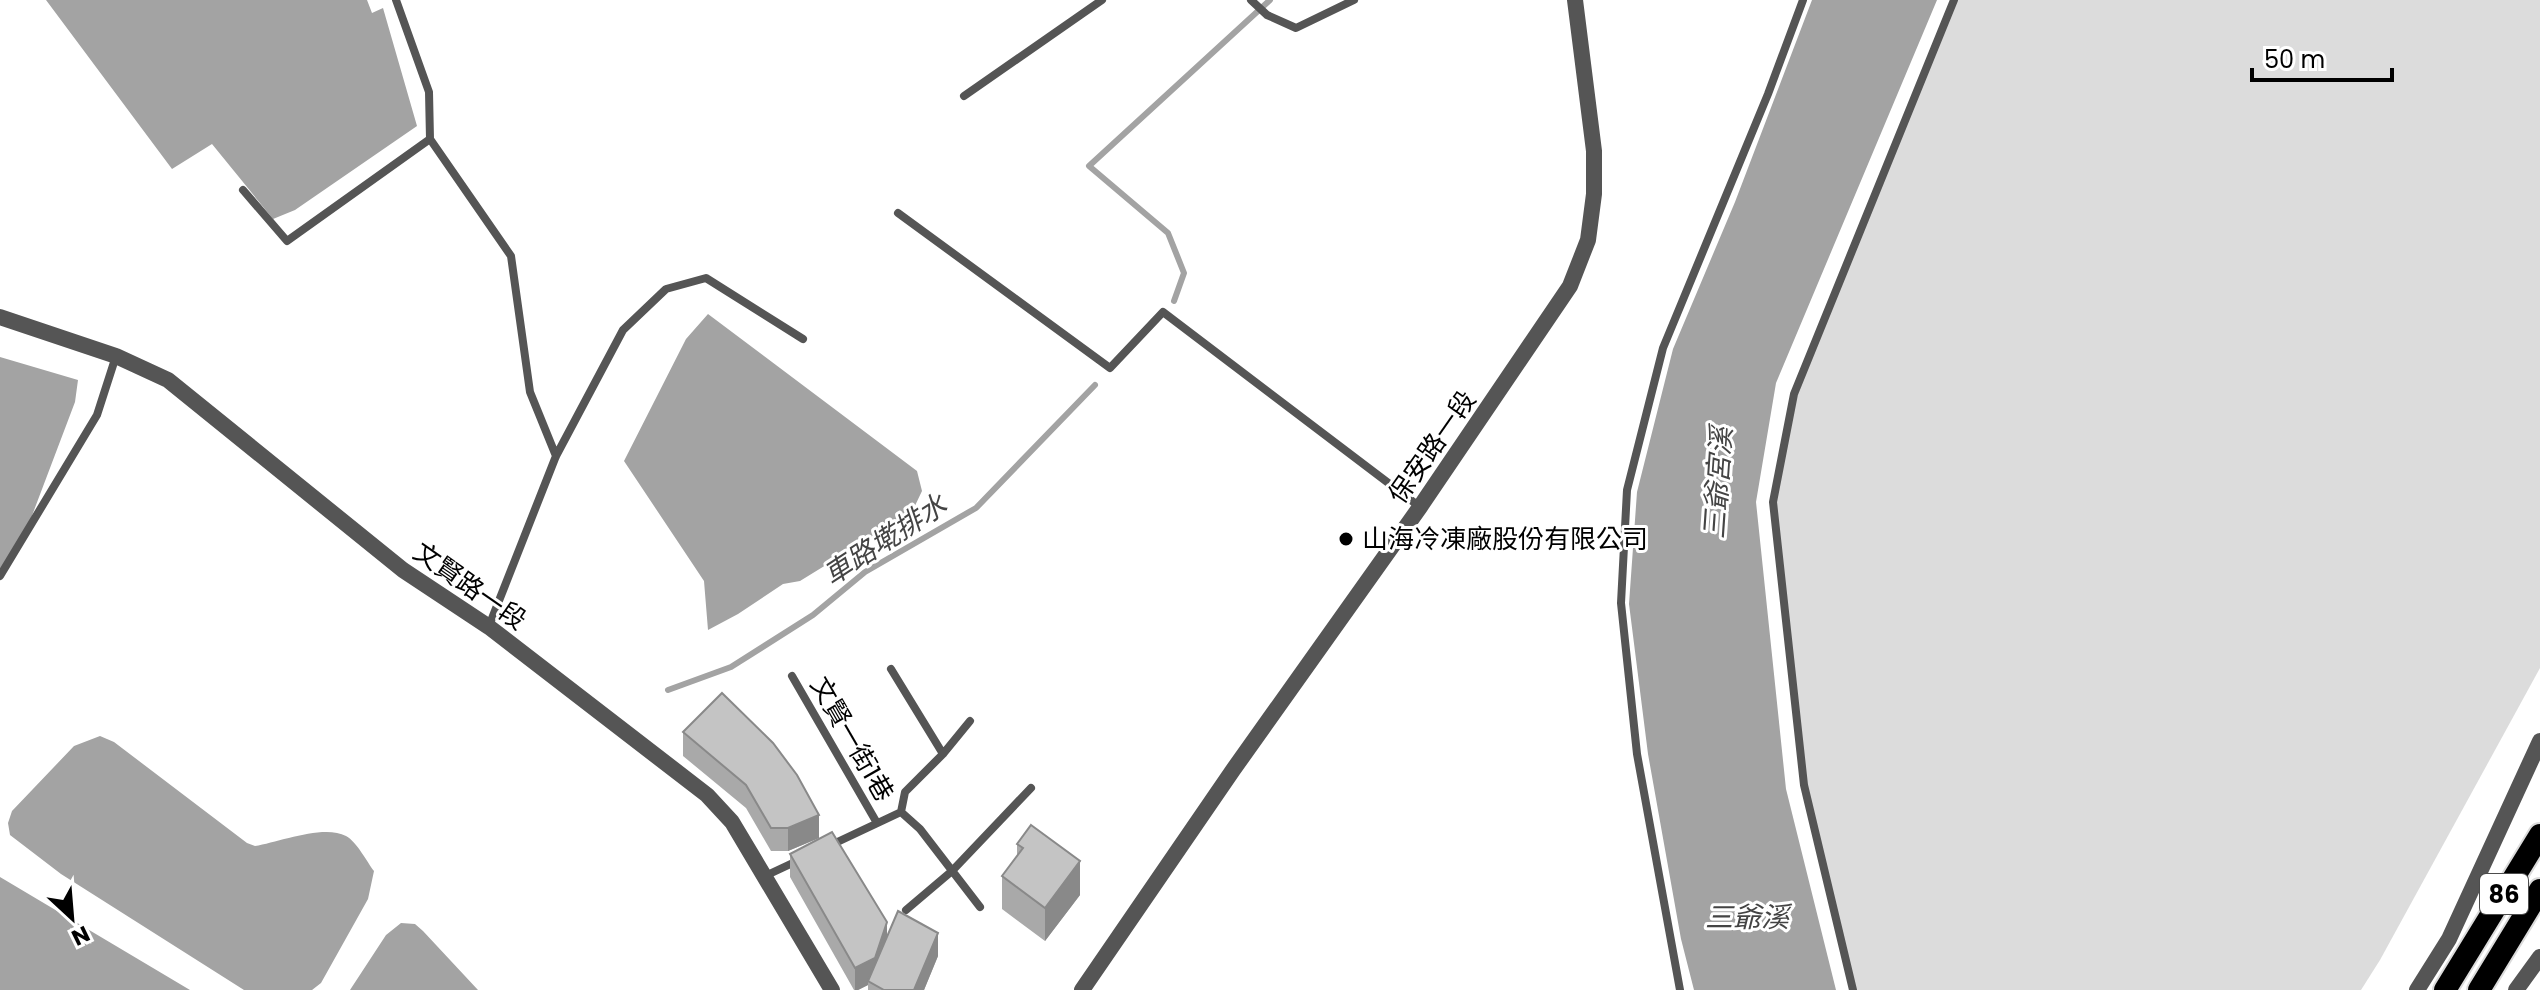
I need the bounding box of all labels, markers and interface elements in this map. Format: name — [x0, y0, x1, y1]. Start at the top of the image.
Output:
scale bar — [2252, 32, 2392, 82]
text: 50 m — [2264, 43, 2325, 76]
street label: 保安路一段 — [1380, 383, 1484, 511]
water label: 三爺宮溪 — [1695, 422, 1742, 540]
water label: 車路墘排水 — [816, 484, 956, 594]
place label: 山海冷凍廠股份有限公司 — [1362, 521, 1648, 557]
marker: 山海冷凍廠股份有限公司 — [1337, 530, 1355, 548]
street label: 文賢路一段 — [406, 534, 534, 638]
street label: 文賢一街1巷 — [802, 670, 902, 808]
road number: 86 — [2480, 874, 2528, 914]
north arrow — [32, 878, 112, 958]
water label: 三爺溪 — [1705, 898, 1793, 937]
text: N — [66, 918, 95, 953]

